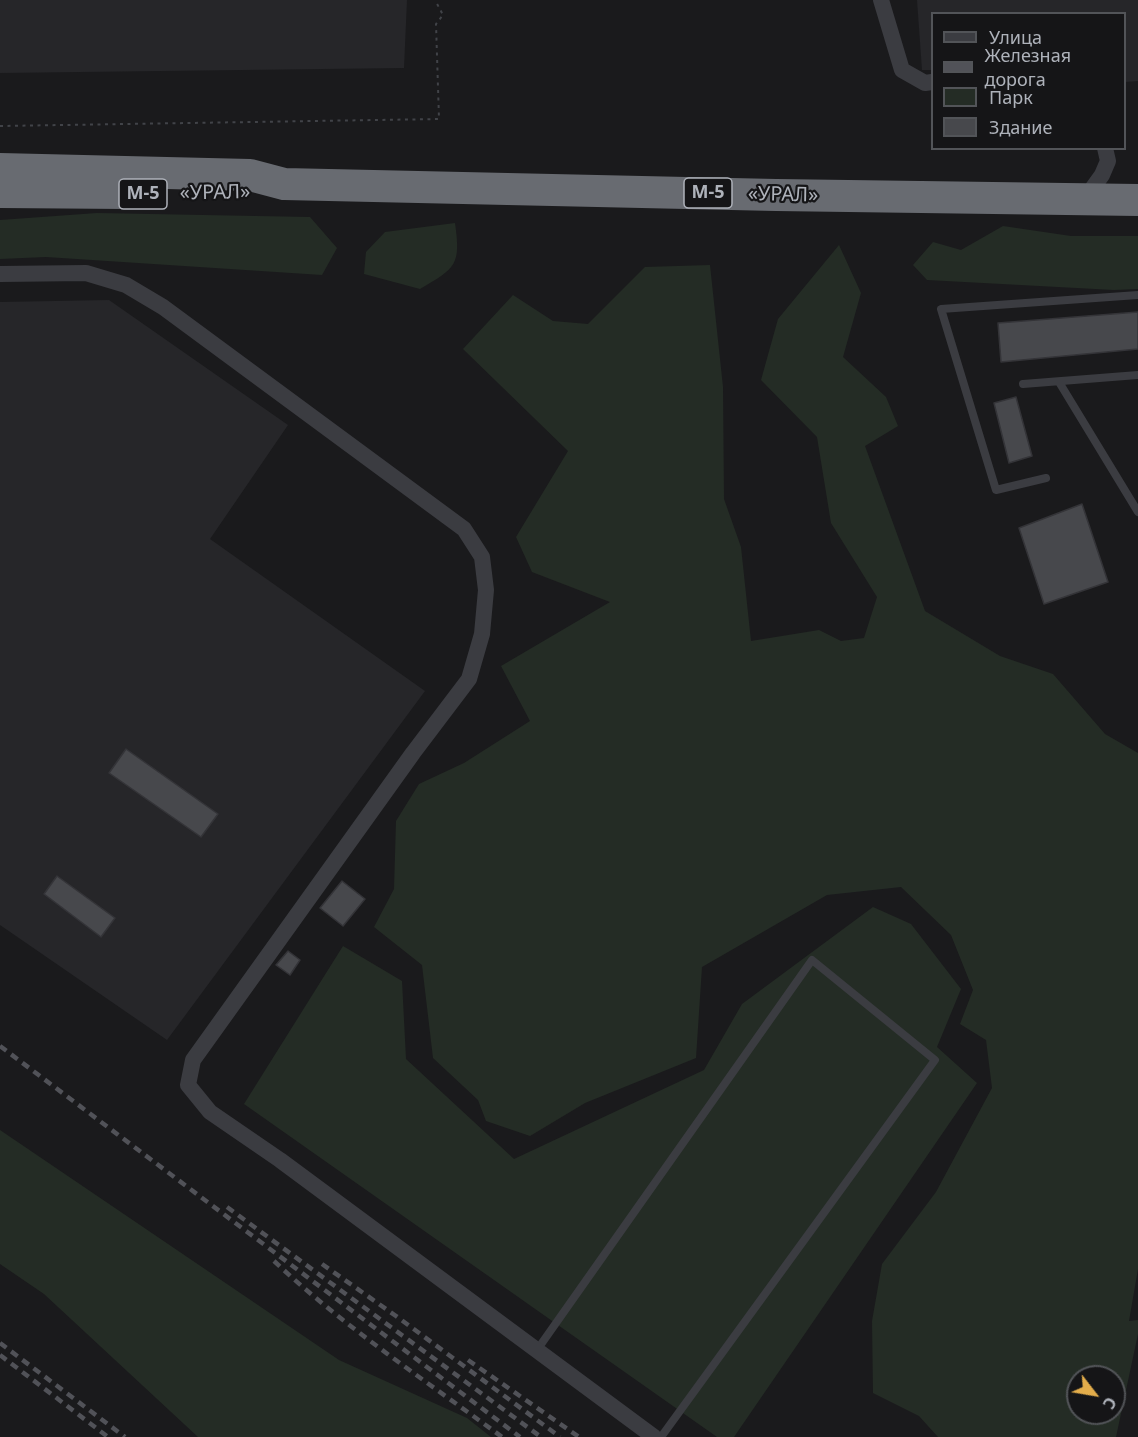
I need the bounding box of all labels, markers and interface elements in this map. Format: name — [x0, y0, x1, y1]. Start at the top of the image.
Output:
legend — [931, 12, 1126, 150]
text: Улица — [989, 25, 1042, 49]
text: Железная дорога — [985, 43, 1071, 91]
text: Парк — [989, 85, 1033, 109]
text: Здание — [989, 115, 1052, 139]
road number: М-5 — [684, 178, 732, 208]
road number: М-5 — [119, 179, 167, 209]
street label: «УРАЛ» — [180, 180, 250, 206]
street label: «УРАЛ» — [748, 182, 818, 208]
north arrow — [1066, 1365, 1126, 1425]
text: С — [1098, 1393, 1122, 1413]

